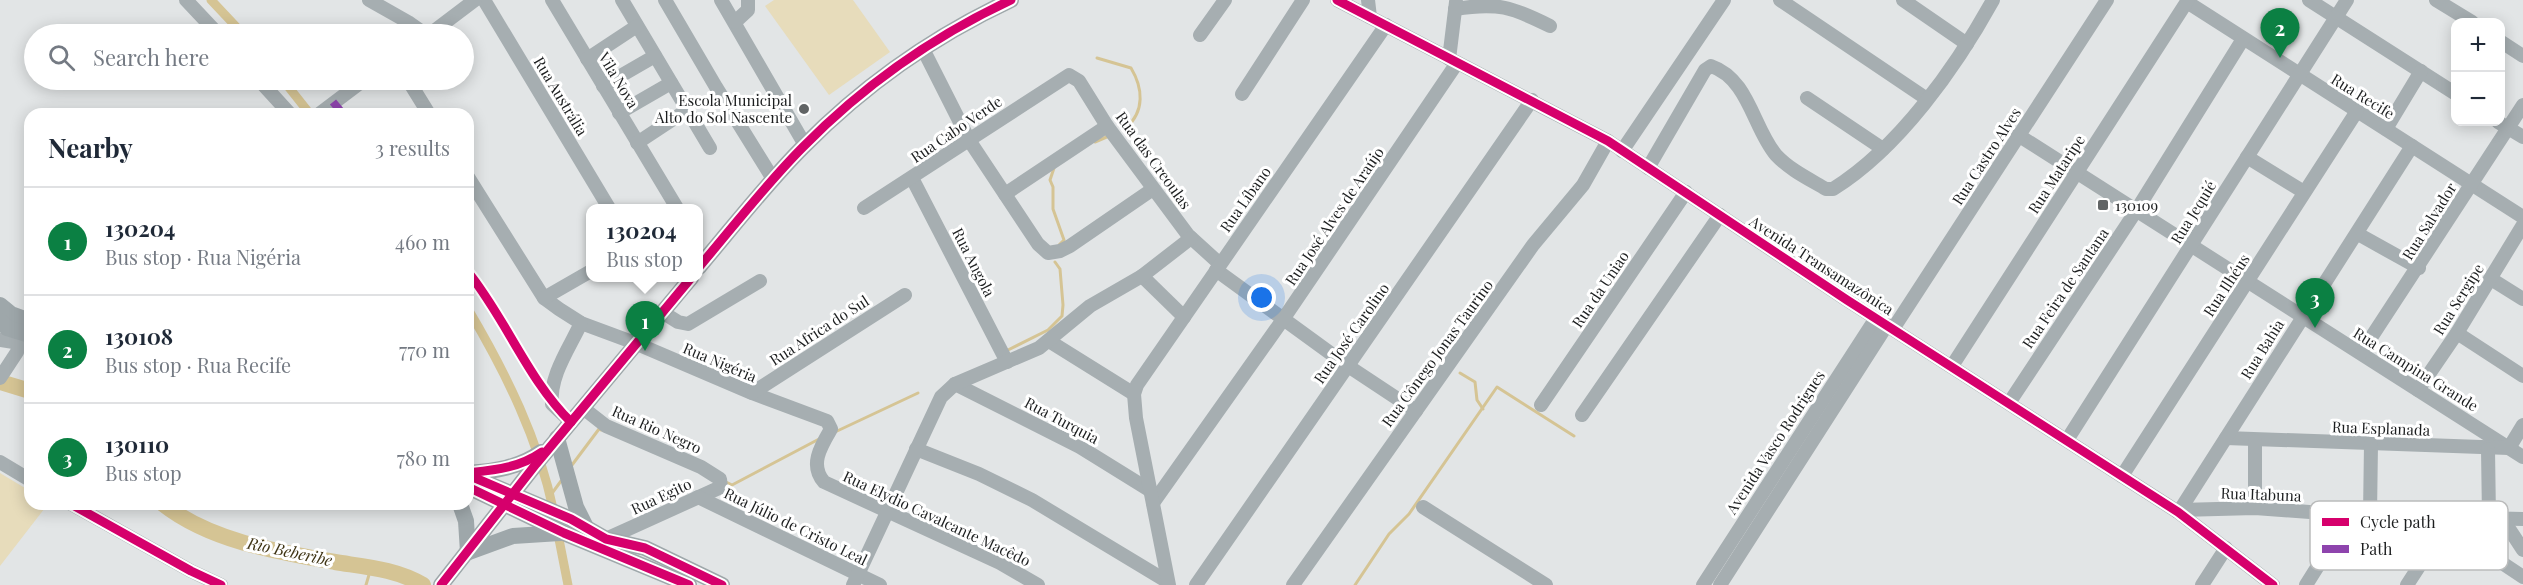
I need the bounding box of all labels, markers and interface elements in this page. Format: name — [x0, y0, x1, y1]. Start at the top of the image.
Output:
pin: 2 — [2260, 8, 2300, 58]
map controls — [2451, 18, 2505, 126]
button: + — [2451, 18, 2505, 72]
search box — [24, 24, 474, 90]
icon: search — [45, 41, 78, 74]
text: Search here — [93, 42, 209, 72]
street label: Vila Nova — [594, 47, 644, 112]
street label: Rua Austrália — [530, 53, 593, 140]
street label: Rua Recife — [2328, 69, 2398, 123]
button: − — [2451, 72, 2505, 126]
place label: Escola Municipal Alto do Sol Nascente — [654, 90, 792, 127]
street label: Rua Cabo Verde — [906, 91, 1006, 167]
marker: Escola Municipal Alto do Sol Nascente — [797, 102, 811, 116]
street label: Rua Castro Alves — [1947, 103, 2025, 209]
street label: Rua das Creoulas — [1112, 107, 1196, 213]
text: Nearby — [48, 130, 133, 165]
street label: Rua Mataripe — [2023, 131, 2089, 217]
text: 3 results — [375, 134, 450, 161]
street label: Rua José Alves de Araújo — [1280, 143, 1388, 289]
street label: Rua Líbano — [1215, 162, 1275, 236]
street label: Rua Jequié — [2166, 177, 2220, 247]
street label: Rua Salvador — [2397, 178, 2461, 263]
place label: 130109 — [2115, 195, 2158, 215]
marker: 130109 — [2096, 198, 2110, 212]
popup — [586, 204, 703, 282]
street label: Avenida Transamazônica — [1745, 210, 1898, 319]
text: 130204 — [105, 213, 175, 243]
text: 130204 — [606, 215, 677, 245]
street label: Rua Feira de Santana — [2017, 223, 2113, 352]
street label: Rua Angola — [948, 224, 1000, 300]
text: 1 — [64, 228, 71, 255]
text: 460 m — [395, 228, 450, 255]
text: Bus stop · Rua Nigéria — [105, 243, 301, 270]
text: Bus stop — [606, 245, 683, 272]
street label: Rua da Uniao — [1567, 247, 1633, 331]
street label: Rua Ilhéus — [2198, 250, 2254, 320]
street label: Rua Sergipe — [2428, 260, 2488, 338]
street label: Rua Cônego Jonas Taurino — [1377, 275, 1497, 431]
pin: 3 — [2296, 278, 2334, 328]
street label: Rua José Carolino — [1309, 279, 1393, 387]
your location — [1247, 283, 1276, 312]
street label: Rua Africa do Sul — [766, 290, 872, 370]
pin: 1 — [626, 302, 664, 351]
street label: Rua Bahia — [2236, 315, 2289, 383]
text: 130108 — [105, 321, 173, 351]
street label: Rua Campina Grande — [2350, 322, 2482, 416]
text: 2 — [62, 336, 73, 363]
text: 770 m — [399, 336, 450, 363]
street label: Rua Nigéria — [680, 338, 760, 387]
text: Bus stop · Rua Recife — [105, 351, 291, 378]
street label: Avenida Vasco Rodrigues — [1720, 366, 1829, 518]
street label: Rua Turquia — [1021, 392, 1103, 448]
street label: Rua Rio Negro — [609, 400, 705, 458]
street label: Rua Esplanada — [2331, 416, 2431, 440]
text: 130110 — [105, 429, 169, 459]
text: 3 — [63, 444, 72, 471]
text: 780 m — [397, 444, 450, 471]
text: Bus stop — [105, 459, 182, 486]
street label: Rua Elydio Cavalcante Macêdo — [840, 466, 1034, 570]
street label: Rua Egito — [628, 473, 694, 519]
street label: Rua Júlio de Cristo Leal — [721, 483, 871, 569]
street label: Rua Itabuna — [2220, 483, 2302, 505]
legend — [2310, 501, 2508, 570]
text: Cycle path — [2360, 511, 2436, 532]
water label: Rio Beberibe — [245, 532, 334, 570]
text: Path — [2360, 538, 2393, 559]

